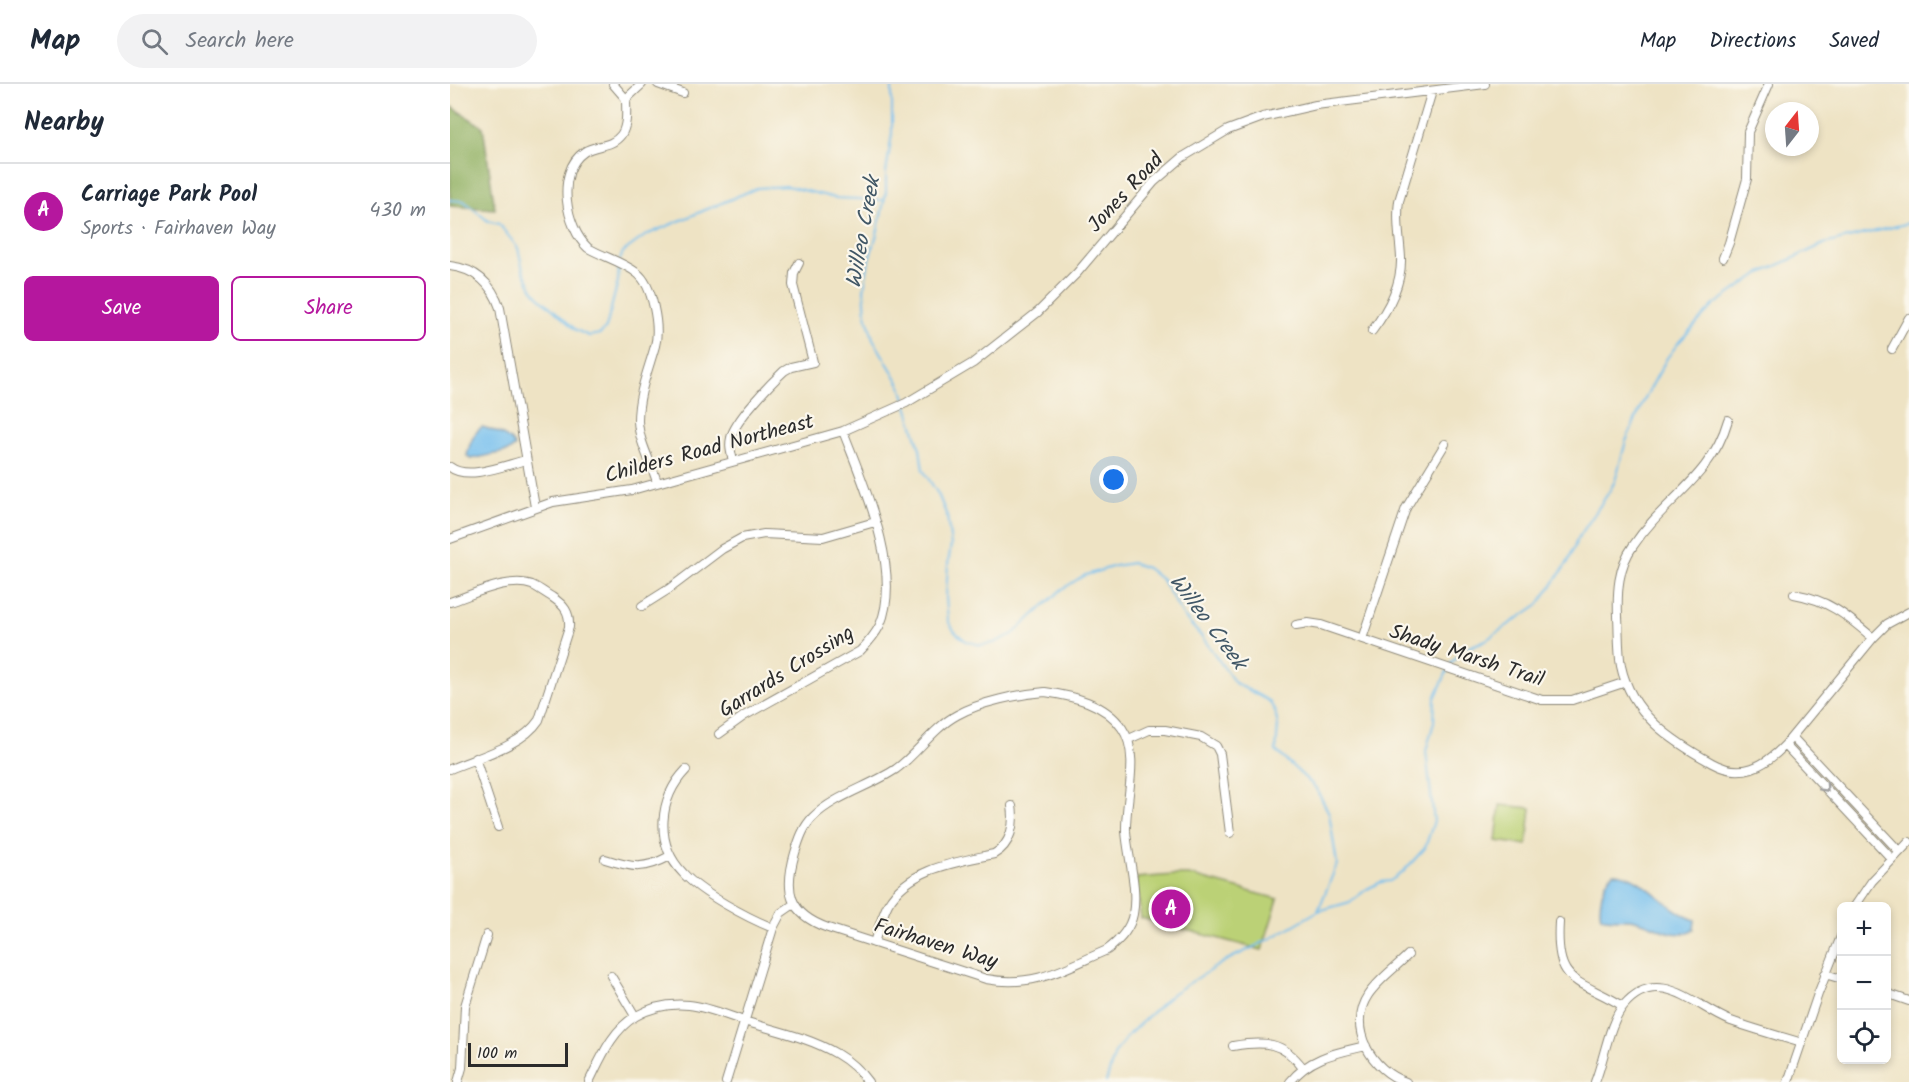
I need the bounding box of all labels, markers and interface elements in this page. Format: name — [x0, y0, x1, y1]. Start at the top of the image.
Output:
search box — [117, 14, 537, 68]
text: Map — [30, 19, 81, 64]
text: Search here — [186, 24, 294, 59]
icon: search — [138, 25, 171, 58]
text: Map — [1640, 25, 1676, 58]
text: Directions — [1709, 25, 1796, 58]
text: Saved — [1829, 25, 1879, 58]
text: Nearby — [24, 102, 104, 144]
north arrow — [1765, 102, 1819, 156]
street label: Jones Road — [1080, 145, 1172, 241]
water label: Willeo Creek — [837, 170, 892, 291]
text: Carriage Park Pool — [81, 178, 257, 213]
text: A — [37, 195, 50, 227]
text: 430 m — [370, 195, 426, 227]
text: Sports · Fairhaven Way — [81, 213, 276, 245]
button: Save — [24, 276, 219, 341]
button: Share — [231, 276, 426, 341]
street label: Childers Road Northeast — [601, 405, 818, 493]
your location — [1099, 465, 1128, 494]
water label: Willeo Creek — [1159, 567, 1257, 681]
street label: Shady Marsh Trail — [1385, 616, 1548, 697]
street label: Garrards Crossing — [713, 617, 861, 727]
one-way arrow — [1817, 781, 1828, 792]
pin: A — [1152, 886, 1190, 932]
map controls — [1837, 902, 1891, 1064]
button: + — [1837, 902, 1891, 956]
street label: Fairhaven Way — [870, 910, 1002, 979]
button: − — [1837, 956, 1891, 1010]
button: locate — [1837, 1010, 1891, 1064]
scale bar — [468, 1040, 568, 1068]
text: 100 m — [477, 1041, 517, 1066]

